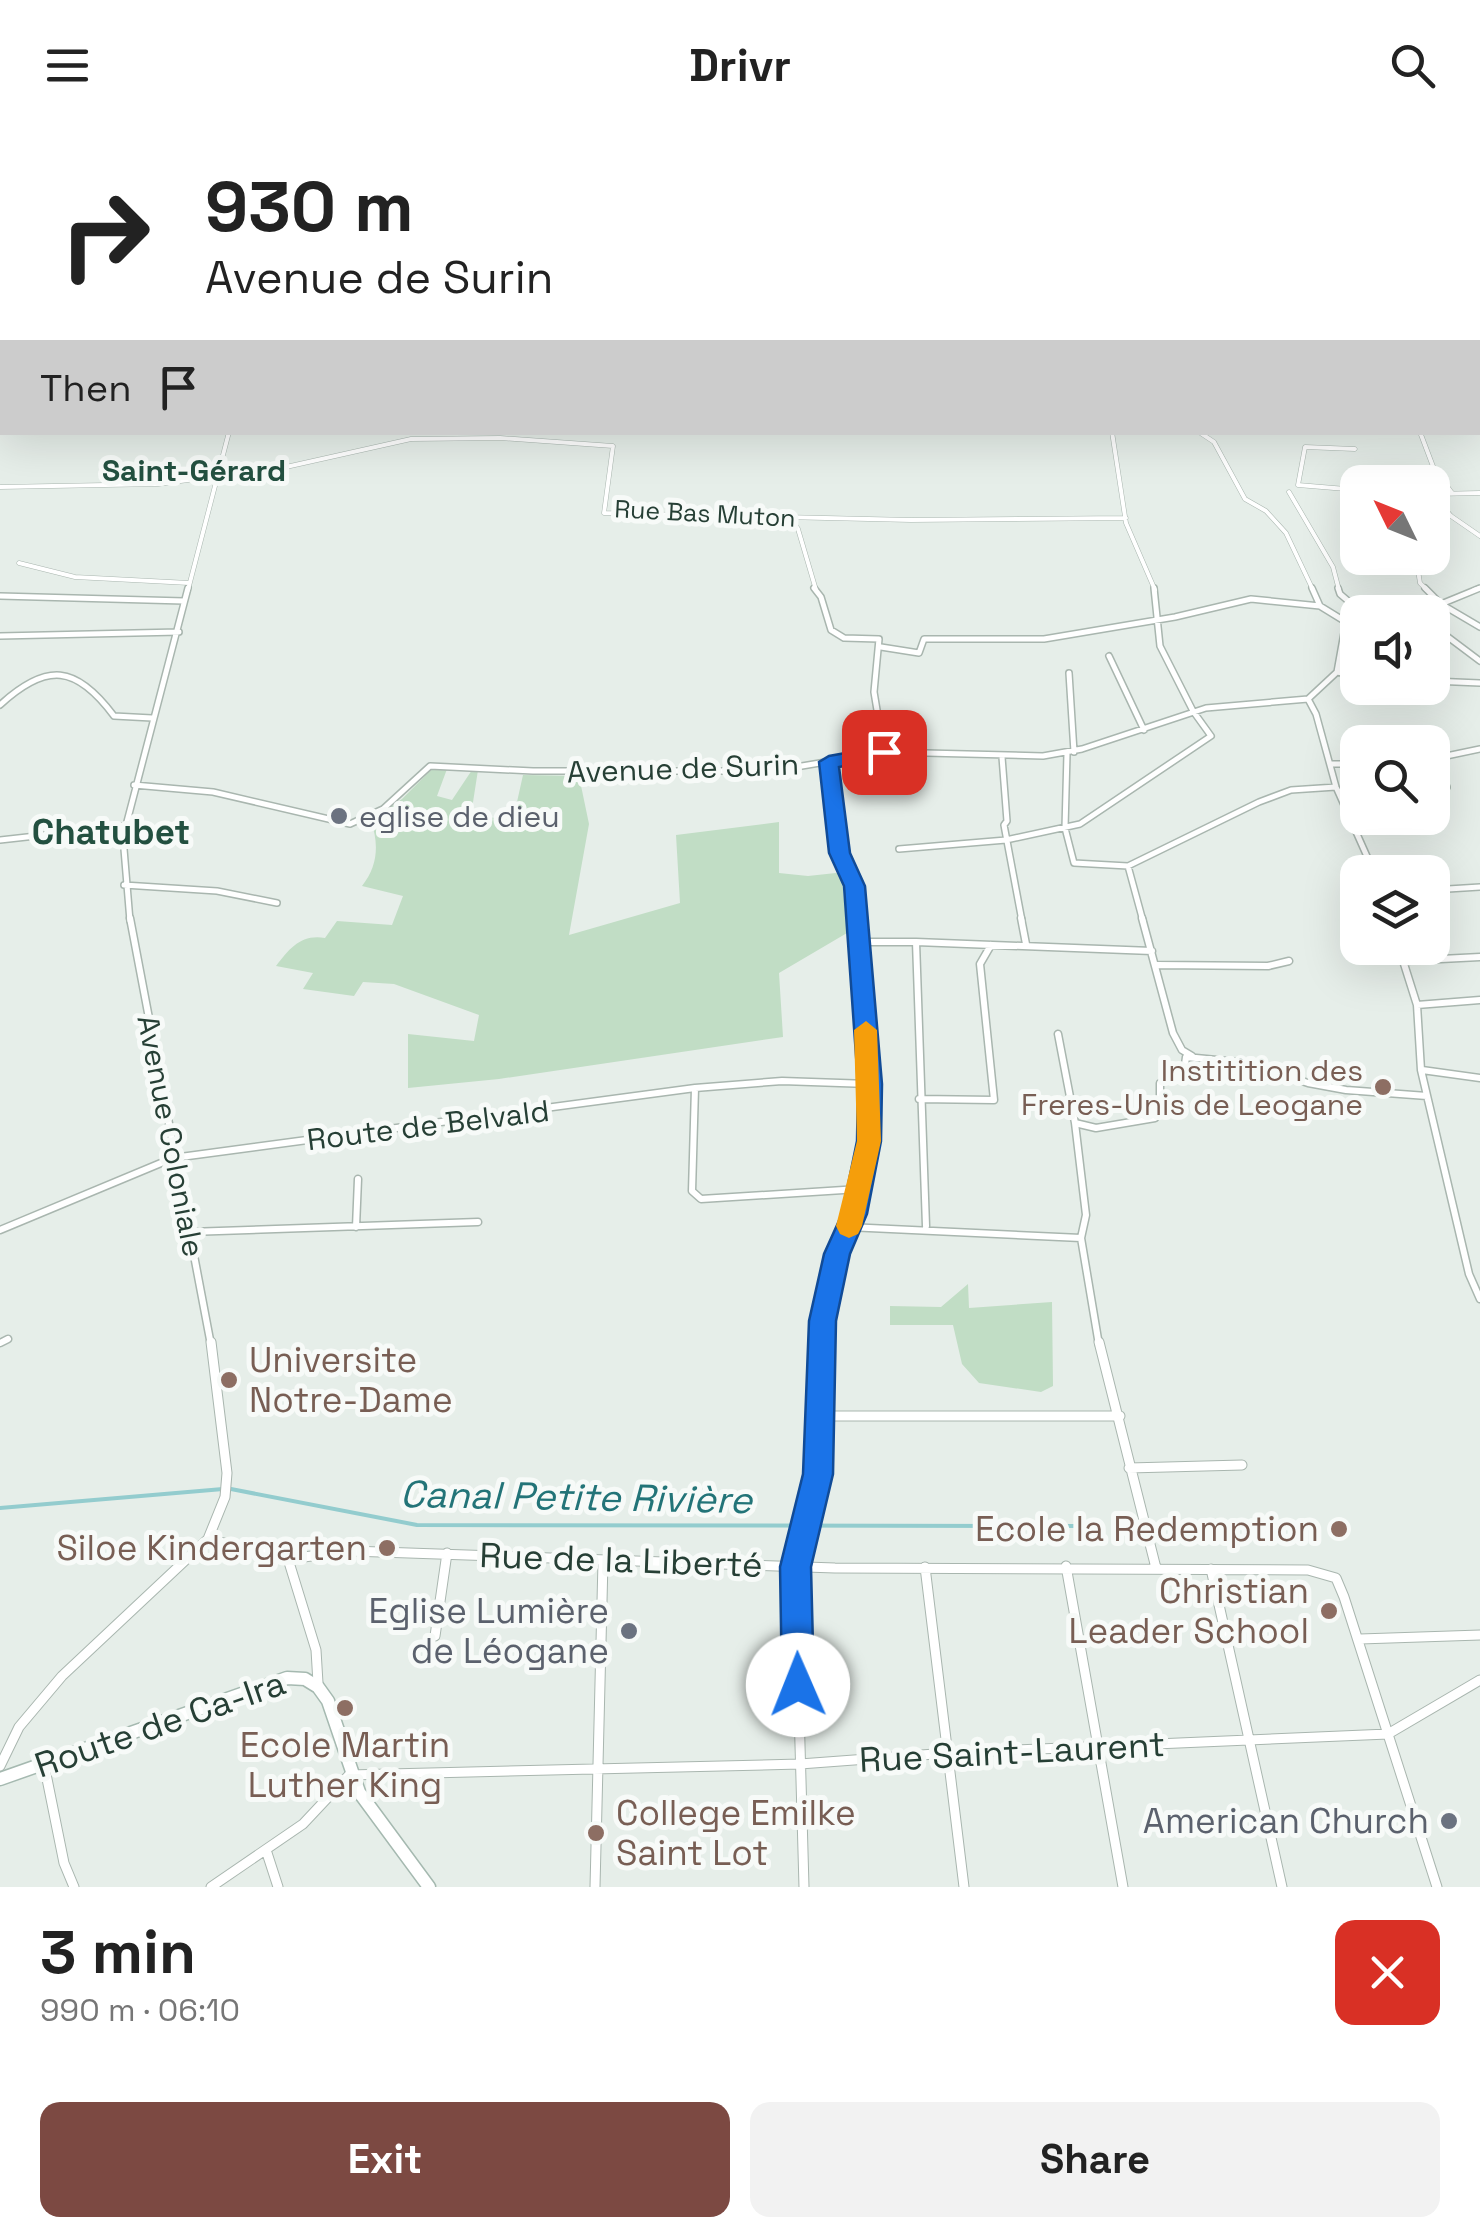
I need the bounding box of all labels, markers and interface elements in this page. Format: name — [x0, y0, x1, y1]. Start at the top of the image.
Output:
text: Drivr — [689, 37, 791, 94]
icon: menu — [40, 38, 95, 93]
icon: search — [1385, 38, 1440, 93]
text: 930 m — [205, 162, 414, 251]
icon: right — [40, 170, 170, 300]
text: Avenue de Surin — [205, 249, 553, 306]
icon: arrive — [151, 360, 206, 415]
text: Then — [40, 364, 131, 412]
district label: Saint-Gérard — [102, 451, 286, 490]
north arrow — [1340, 465, 1450, 575]
map controls — [1340, 465, 1450, 965]
street label: Rue Bas Muton — [614, 492, 796, 534]
button: sound — [1340, 595, 1450, 705]
pin — [842, 710, 927, 795]
icon: arrive — [857, 725, 912, 780]
button: search — [1340, 725, 1450, 835]
street label: Avenue de Surin — [566, 744, 800, 792]
place label: eglise de dieu — [359, 797, 560, 836]
marker: eglise de dieu — [328, 805, 350, 827]
district label: Chatubet — [32, 810, 190, 854]
button: layers — [1340, 855, 1450, 965]
street label: Avenue Coloniale — [128, 1012, 214, 1260]
place label: Institition des Freres-Unis de Leogane — [1021, 1051, 1363, 1124]
marker: Institition des Freres-Unis de Leogane — [1372, 1076, 1394, 1098]
street label: Route de Belvald — [305, 1091, 551, 1159]
place label: Universite Notre-Dame — [249, 1338, 453, 1422]
marker: Universite Notre-Dame — [218, 1369, 240, 1391]
water label: Canal Petite Rivière — [400, 1470, 754, 1524]
place label: Ecole la Redemption — [975, 1507, 1319, 1551]
marker: Ecole la Redemption — [1328, 1518, 1350, 1540]
place label: Siloe Kindergarten — [56, 1526, 367, 1570]
street label: Rue de la Liberté — [479, 1533, 763, 1587]
marker: Siloe Kindergarten — [376, 1537, 398, 1559]
place label: Christian Leader School — [1069, 1569, 1309, 1653]
place label: Eglise Lumière de Léogane — [368, 1589, 609, 1673]
marker: Christian Leader School — [1318, 1600, 1340, 1622]
marker: Eglise Lumière de Léogane — [618, 1620, 640, 1642]
position arrow — [746, 1633, 850, 1737]
street label: Route de Ca-Ira — [29, 1661, 291, 1787]
marker: Ecole Martin Luther King — [334, 1697, 356, 1719]
street label: Rue Saint-Laurent — [858, 1722, 1166, 1782]
place label: Ecole Martin Luther King — [240, 1723, 450, 1807]
place label: College Emilke Saint Lot — [616, 1791, 856, 1875]
place label: American Church — [1143, 1799, 1429, 1843]
marker: American Church — [1438, 1810, 1460, 1832]
marker: College Emilke Saint Lot — [585, 1822, 607, 1844]
text: 3 min — [40, 1914, 196, 1991]
button: close — [1335, 1920, 1440, 2025]
text: 990 m · 06:10 — [40, 1990, 240, 2030]
button: Exit — [40, 2102, 730, 2217]
button: Share — [750, 2102, 1440, 2217]

